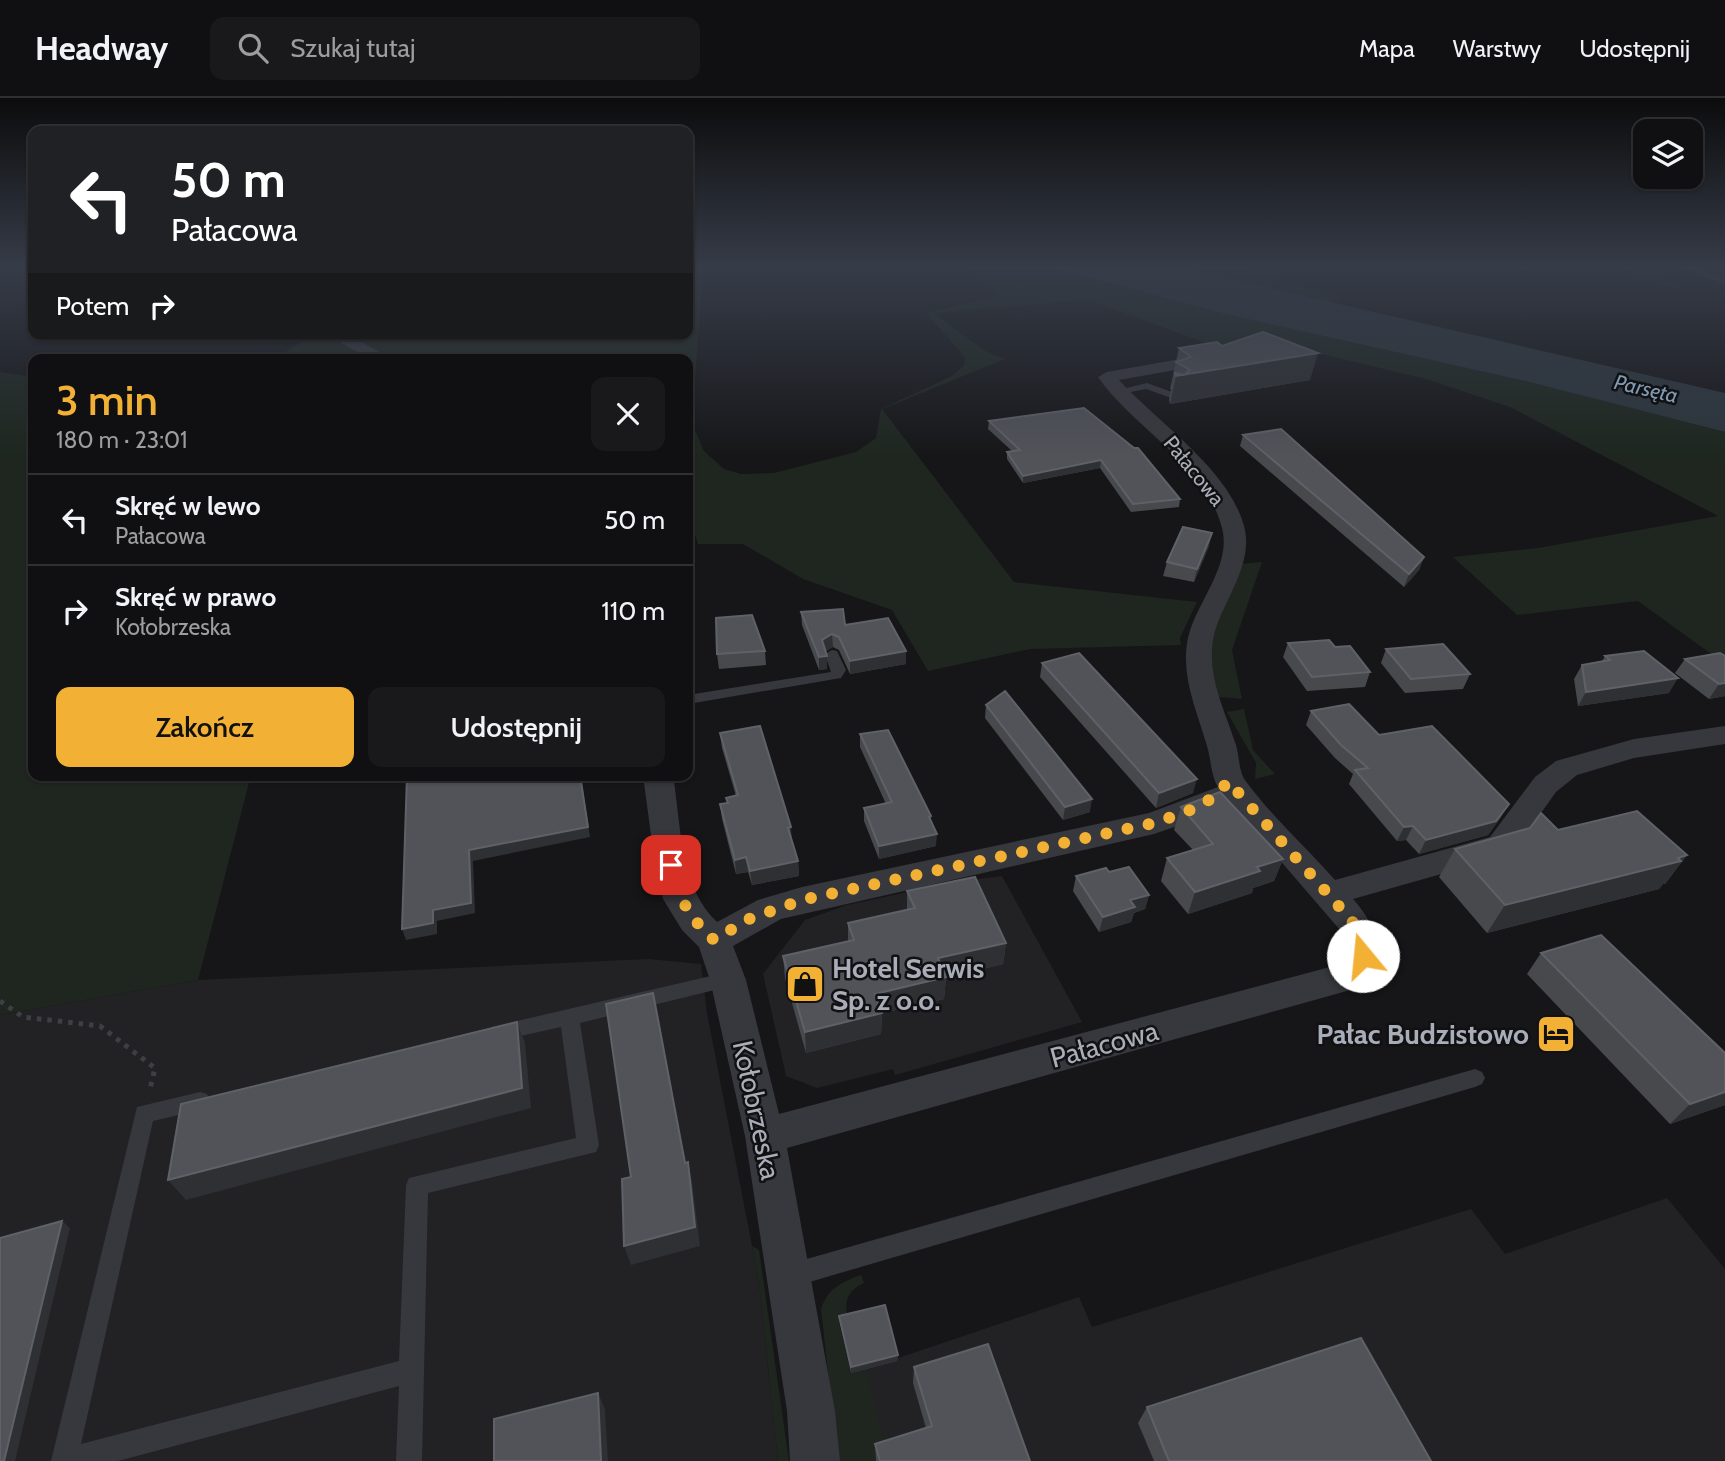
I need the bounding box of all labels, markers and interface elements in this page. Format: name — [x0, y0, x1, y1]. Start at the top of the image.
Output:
search box — [210, 17, 700, 80]
text: Headway — [35, 28, 168, 68]
icon: search — [234, 29, 272, 67]
text: Szukaj tutaj — [290, 32, 415, 64]
text: Mapa — [1359, 34, 1415, 63]
text: Warstwy — [1453, 34, 1541, 63]
text: Udostępnij — [1579, 34, 1690, 63]
map controls — [1633, 119, 1703, 189]
button: layers — [1633, 119, 1703, 189]
text: 50 m — [171, 150, 286, 209]
icon: left — [56, 154, 147, 245]
text: Pałacowa — [171, 210, 297, 249]
icon: right — [143, 287, 181, 325]
text: Potem — [56, 290, 129, 322]
water label: Parsęta — [1612, 369, 1680, 408]
text: 3 min — [56, 374, 158, 426]
button: close — [591, 377, 665, 451]
text: 180 m · 23:01 — [56, 426, 188, 454]
street label: Pałacowa — [1159, 431, 1230, 511]
text: Skręć w lewo — [115, 490, 261, 522]
icon: left — [56, 501, 94, 539]
text: 50 m — [604, 504, 665, 536]
text: Pałacowa — [115, 522, 206, 550]
text: Skręć w prawo — [115, 581, 276, 613]
icon: right — [56, 592, 94, 630]
text: 110 m — [601, 595, 665, 627]
text: Kołobrzeska — [115, 613, 231, 641]
button: Zakończ — [56, 687, 354, 767]
button: Udostępnij — [368, 687, 665, 767]
pin — [641, 835, 701, 895]
icon: arrive — [652, 846, 690, 884]
position arrow — [1326, 919, 1400, 993]
place label: Hotel Serwis Sp. z o.o. — [832, 951, 985, 1017]
shop icon: Hotel Serwis Sp. z o.o. — [784, 963, 826, 1005]
street label: Pałacowa — [1046, 1013, 1162, 1075]
hotel icon: Pałac Budzistowo — [1535, 1013, 1577, 1055]
place label: Pałac Budzistowo — [1316, 1017, 1529, 1051]
street label: Kołobrzeska — [726, 1037, 788, 1183]

